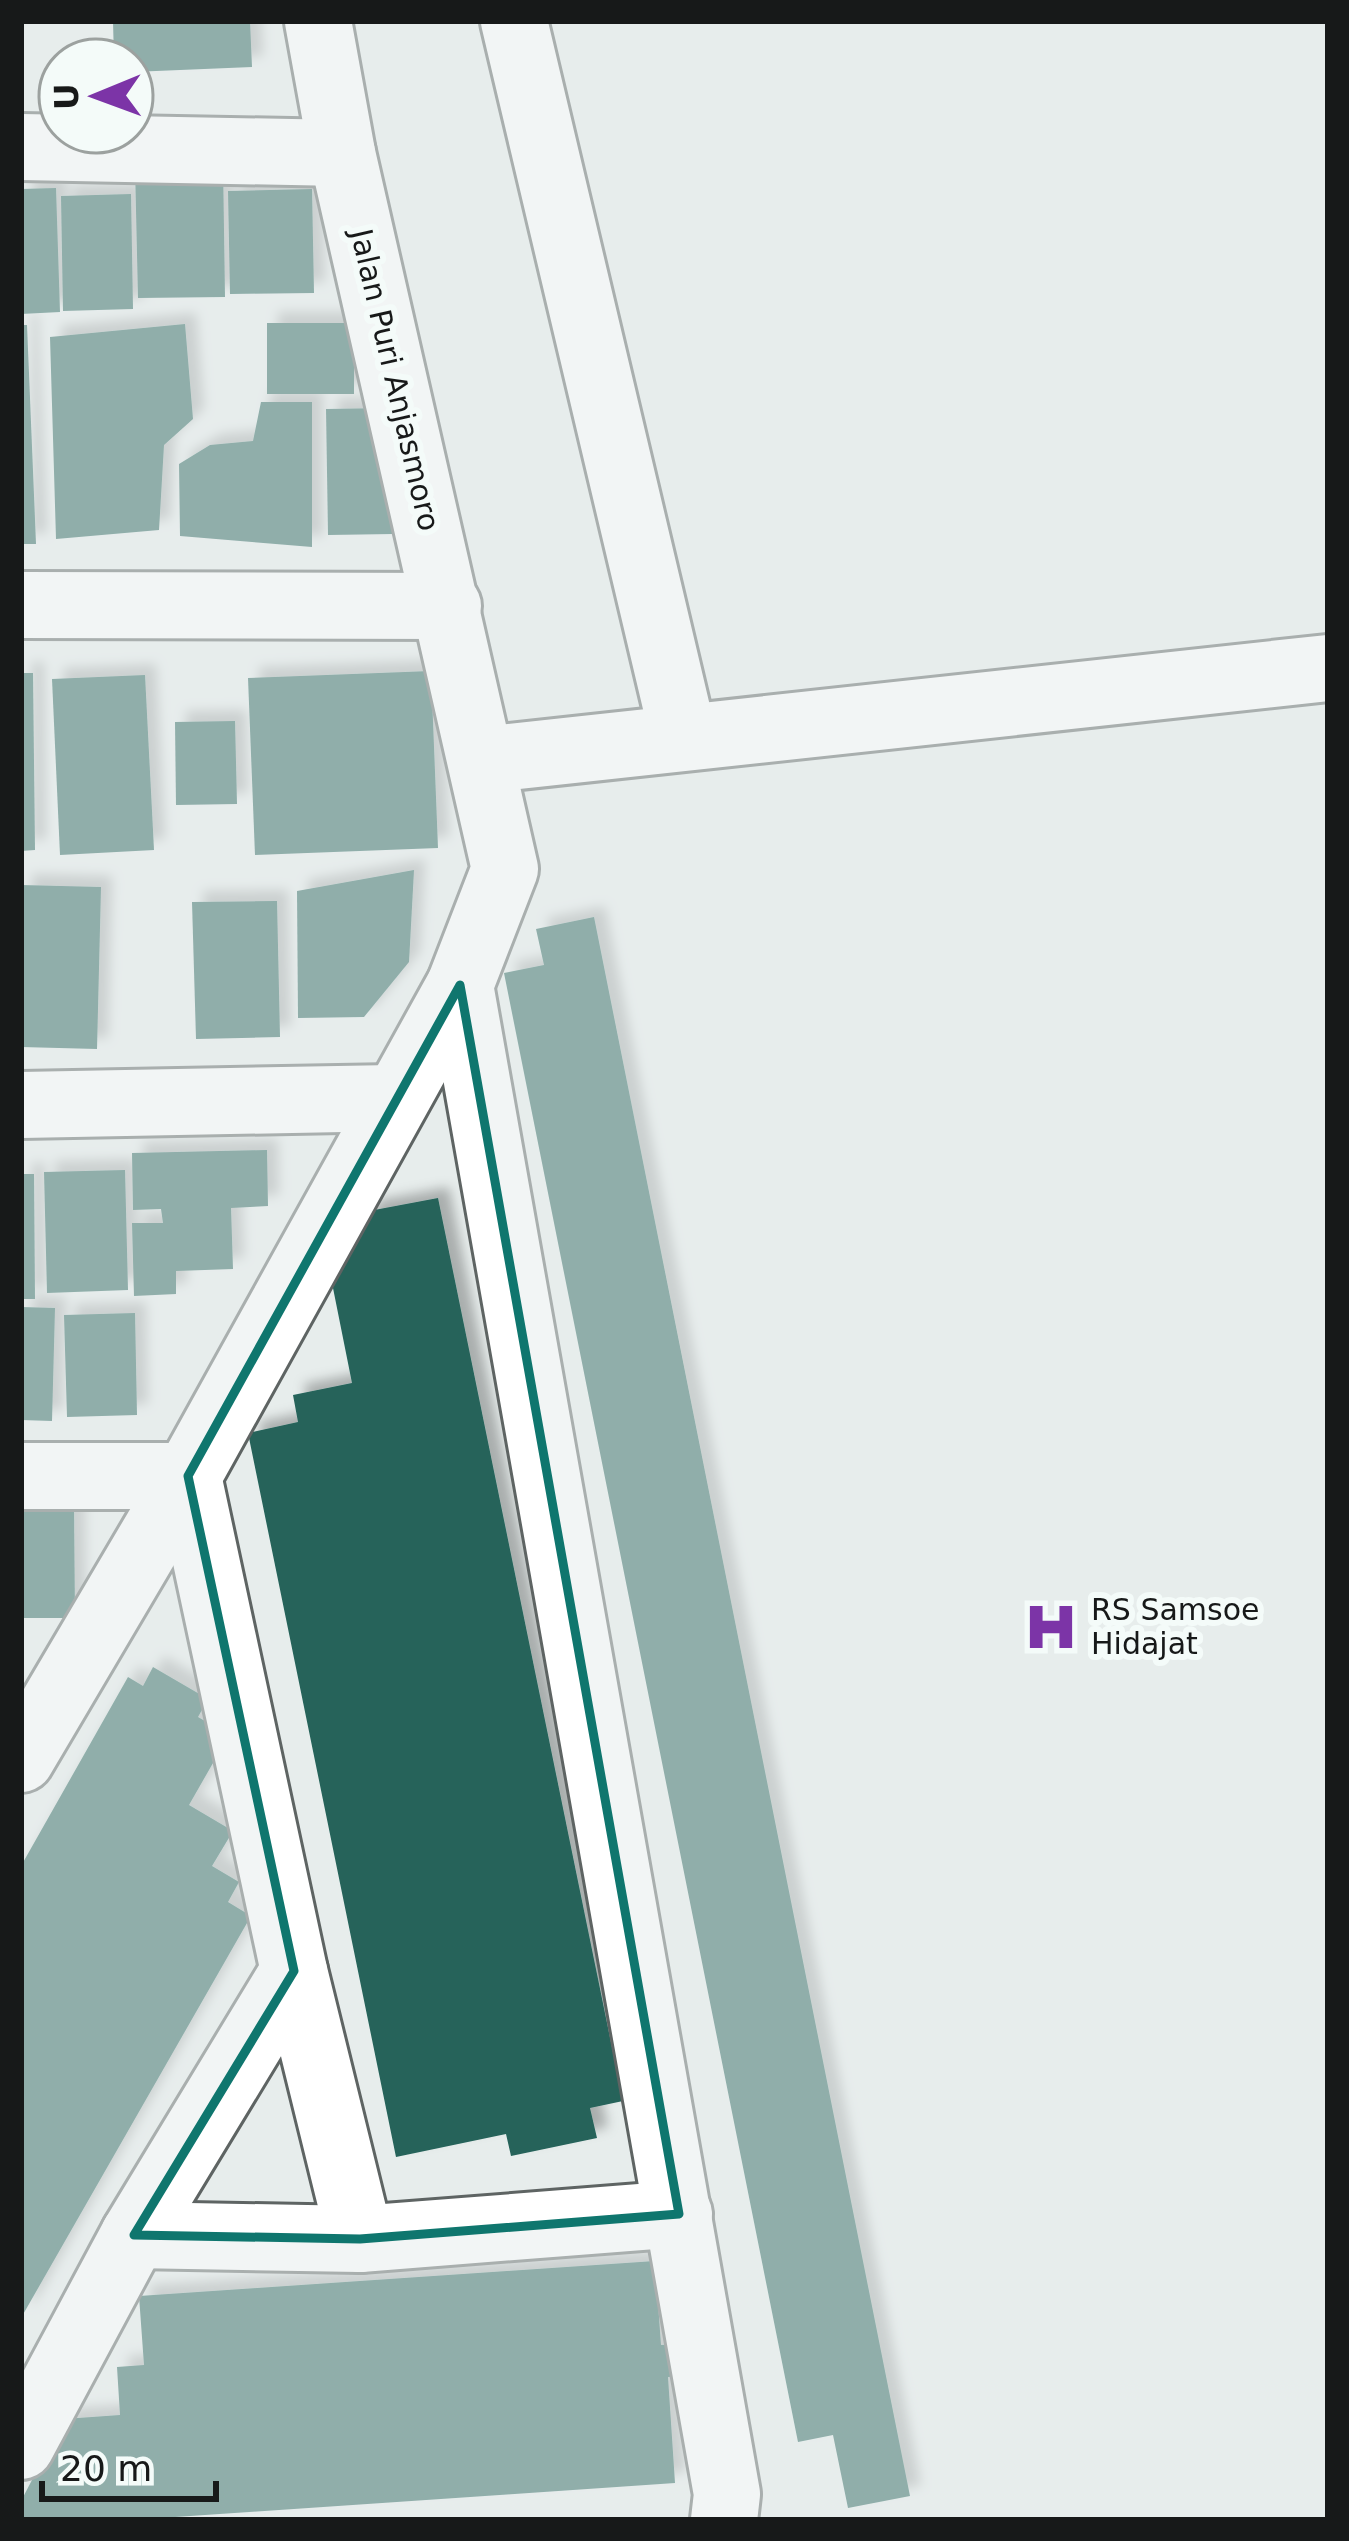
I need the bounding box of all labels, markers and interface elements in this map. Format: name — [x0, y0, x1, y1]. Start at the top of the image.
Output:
north arrow — [36, 36, 156, 156]
text: U — [47, 83, 86, 110]
street label: Jalan Puri Anjasmoro — [343, 224, 447, 534]
place label: RS Samsoe Hidajat — [1091, 1592, 1260, 1661]
hospital icon: RS Samsoe Hidajat — [1022, 1598, 1080, 1656]
scale bar — [42, 2427, 216, 2501]
text: 20 m — [60, 2448, 152, 2489]

